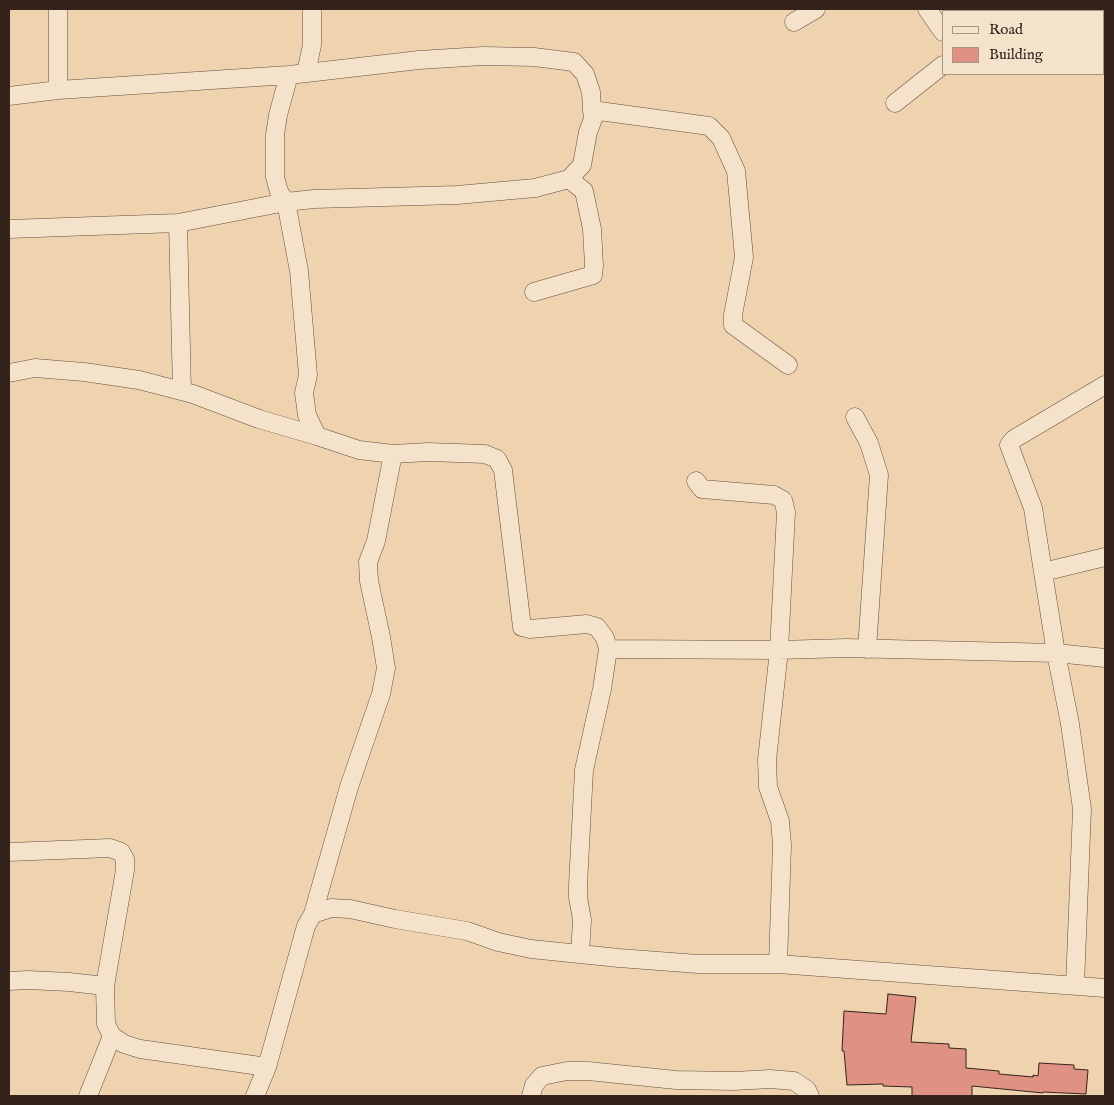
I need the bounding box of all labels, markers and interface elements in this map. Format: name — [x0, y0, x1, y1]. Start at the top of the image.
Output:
legend — [942, 10, 1104, 75]
text: Road — [989, 20, 1023, 39]
text: Building — [989, 45, 1043, 64]

